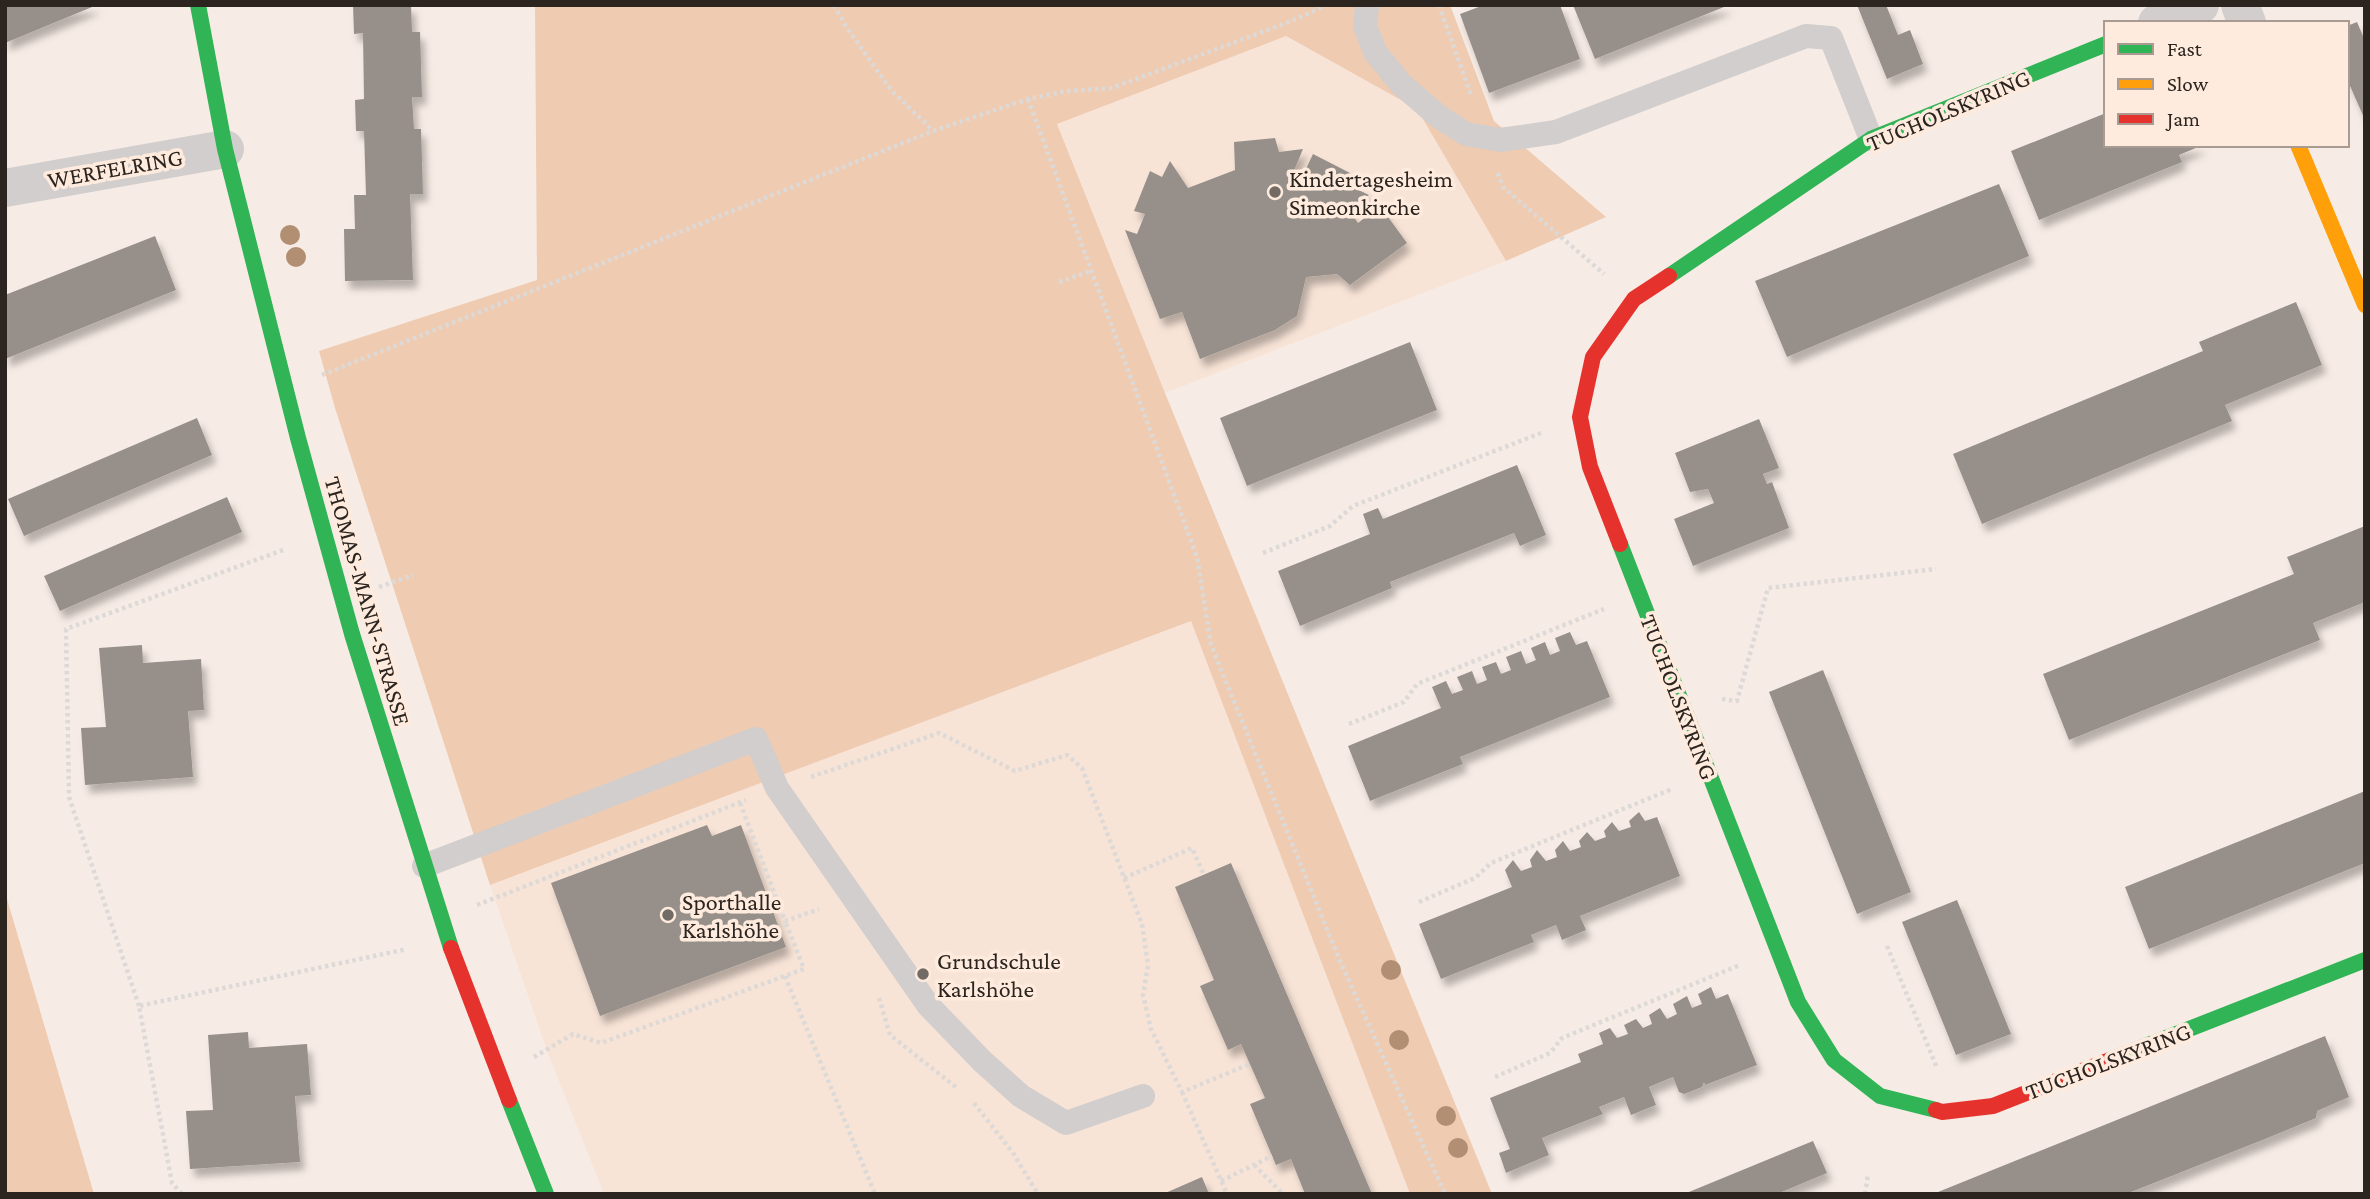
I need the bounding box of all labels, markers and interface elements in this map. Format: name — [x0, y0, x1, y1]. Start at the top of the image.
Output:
legend — [2104, 21, 2349, 147]
text: Fast — [2167, 37, 2203, 61]
street label: TUCHOLSKYRING — [1862, 63, 2034, 157]
text: Slow — [2167, 72, 2209, 96]
text: Jam — [2165, 107, 2200, 131]
street label: WERFELRING — [45, 143, 185, 193]
place label: Kindertagesheim Simeonkirche — [1289, 165, 1453, 220]
marker: Kindertagesheim Simeonkirche — [1267, 184, 1283, 200]
street label: THOMAS-MANN-STRASSE — [319, 473, 417, 729]
street label: TUCHOLSKYRING — [1635, 611, 1723, 783]
place label: Sporthalle Karlshöhe — [682, 888, 781, 943]
marker: Sporthalle Karlshöhe — [660, 907, 676, 923]
place label: Grundschule Karlshöhe — [937, 947, 1061, 1002]
marker: Grundschule Karlshöhe — [915, 966, 931, 982]
street label: TUCHOLSKYRING — [2022, 1017, 2194, 1105]

